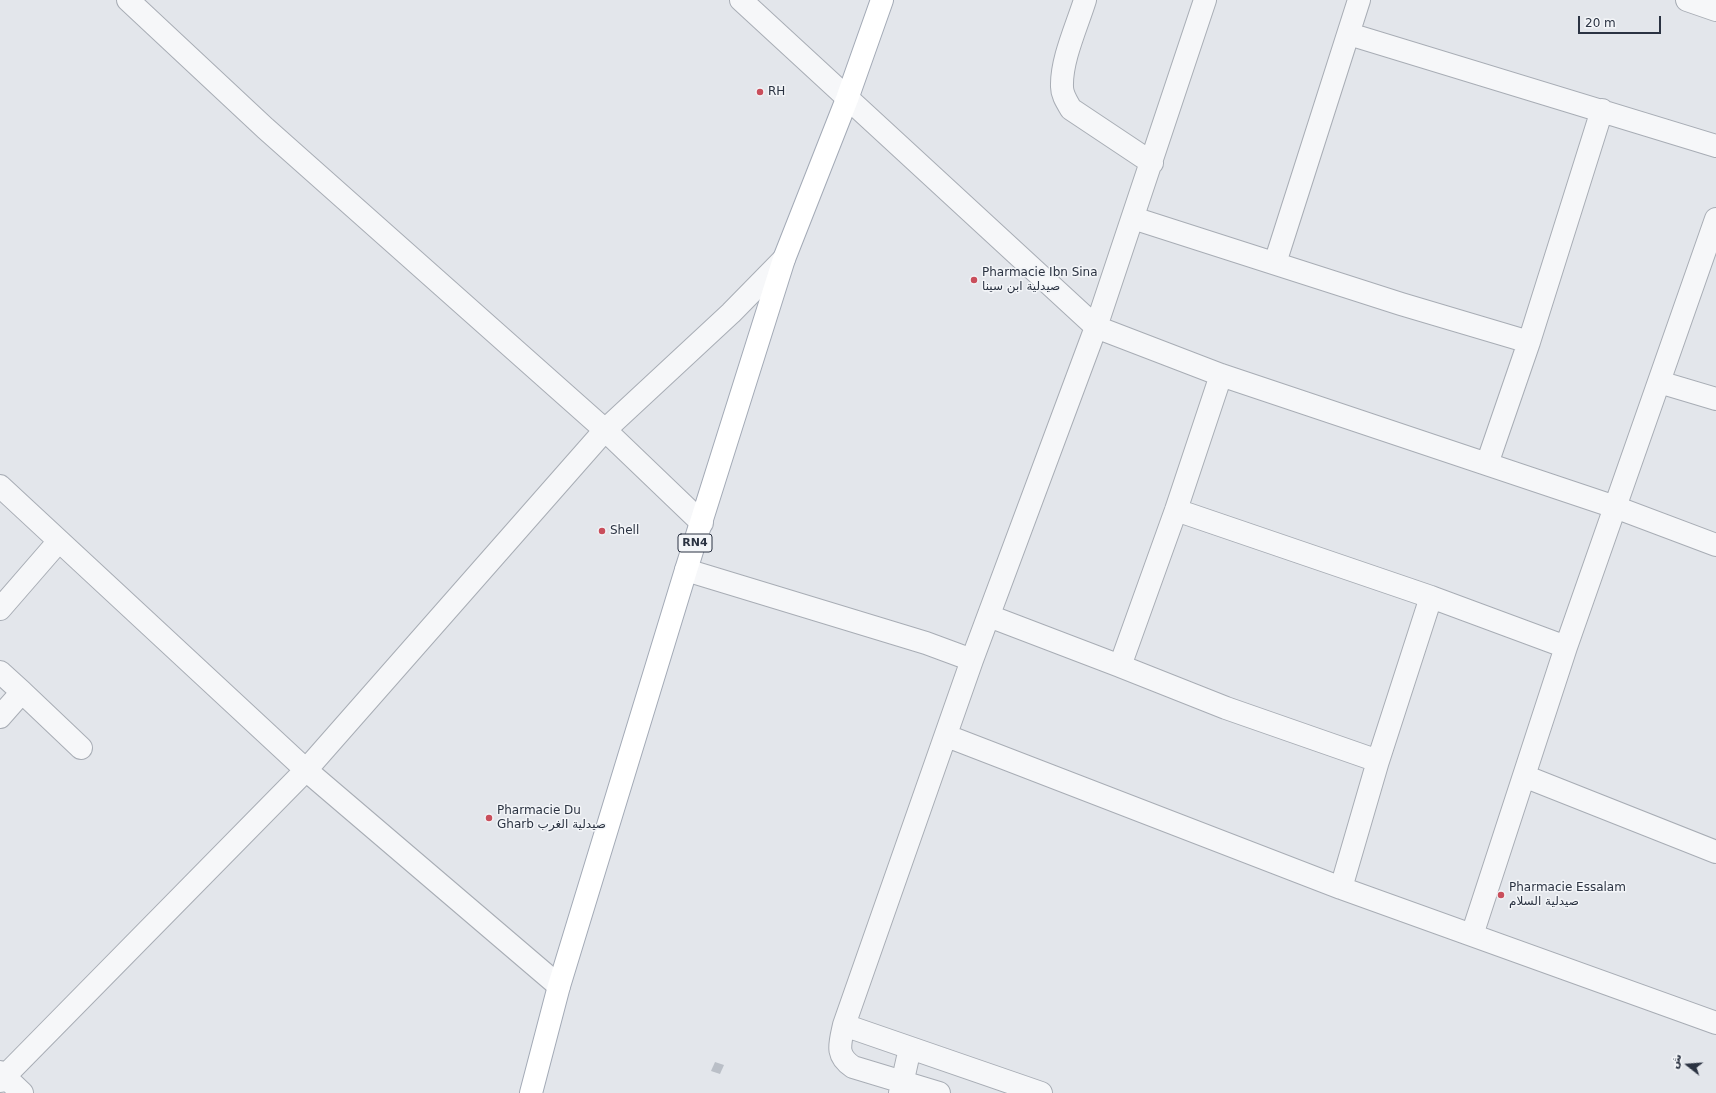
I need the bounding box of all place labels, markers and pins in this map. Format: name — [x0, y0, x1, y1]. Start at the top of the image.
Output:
place label: RH — [768, 85, 785, 99]
marker: RH — [755, 87, 765, 97]
place label: Pharmacie Ibn Sina صيدلية ابن سينا — [982, 266, 1098, 294]
marker: Pharmacie Ibn Sina صيدلية ابن سينا — [969, 275, 979, 285]
place label: Shell — [610, 524, 639, 538]
marker: Shell — [597, 526, 607, 536]
place label: Pharmacie Du Gharb صيدلية الغرب — [497, 804, 606, 832]
marker: Pharmacie Du Gharb صيدلية الغرب — [484, 813, 494, 823]
place label: Pharmacie Essalam صيدلية السلام — [1509, 881, 1626, 909]
marker: Pharmacie Essalam صيدلية السلام — [1496, 890, 1506, 900]

